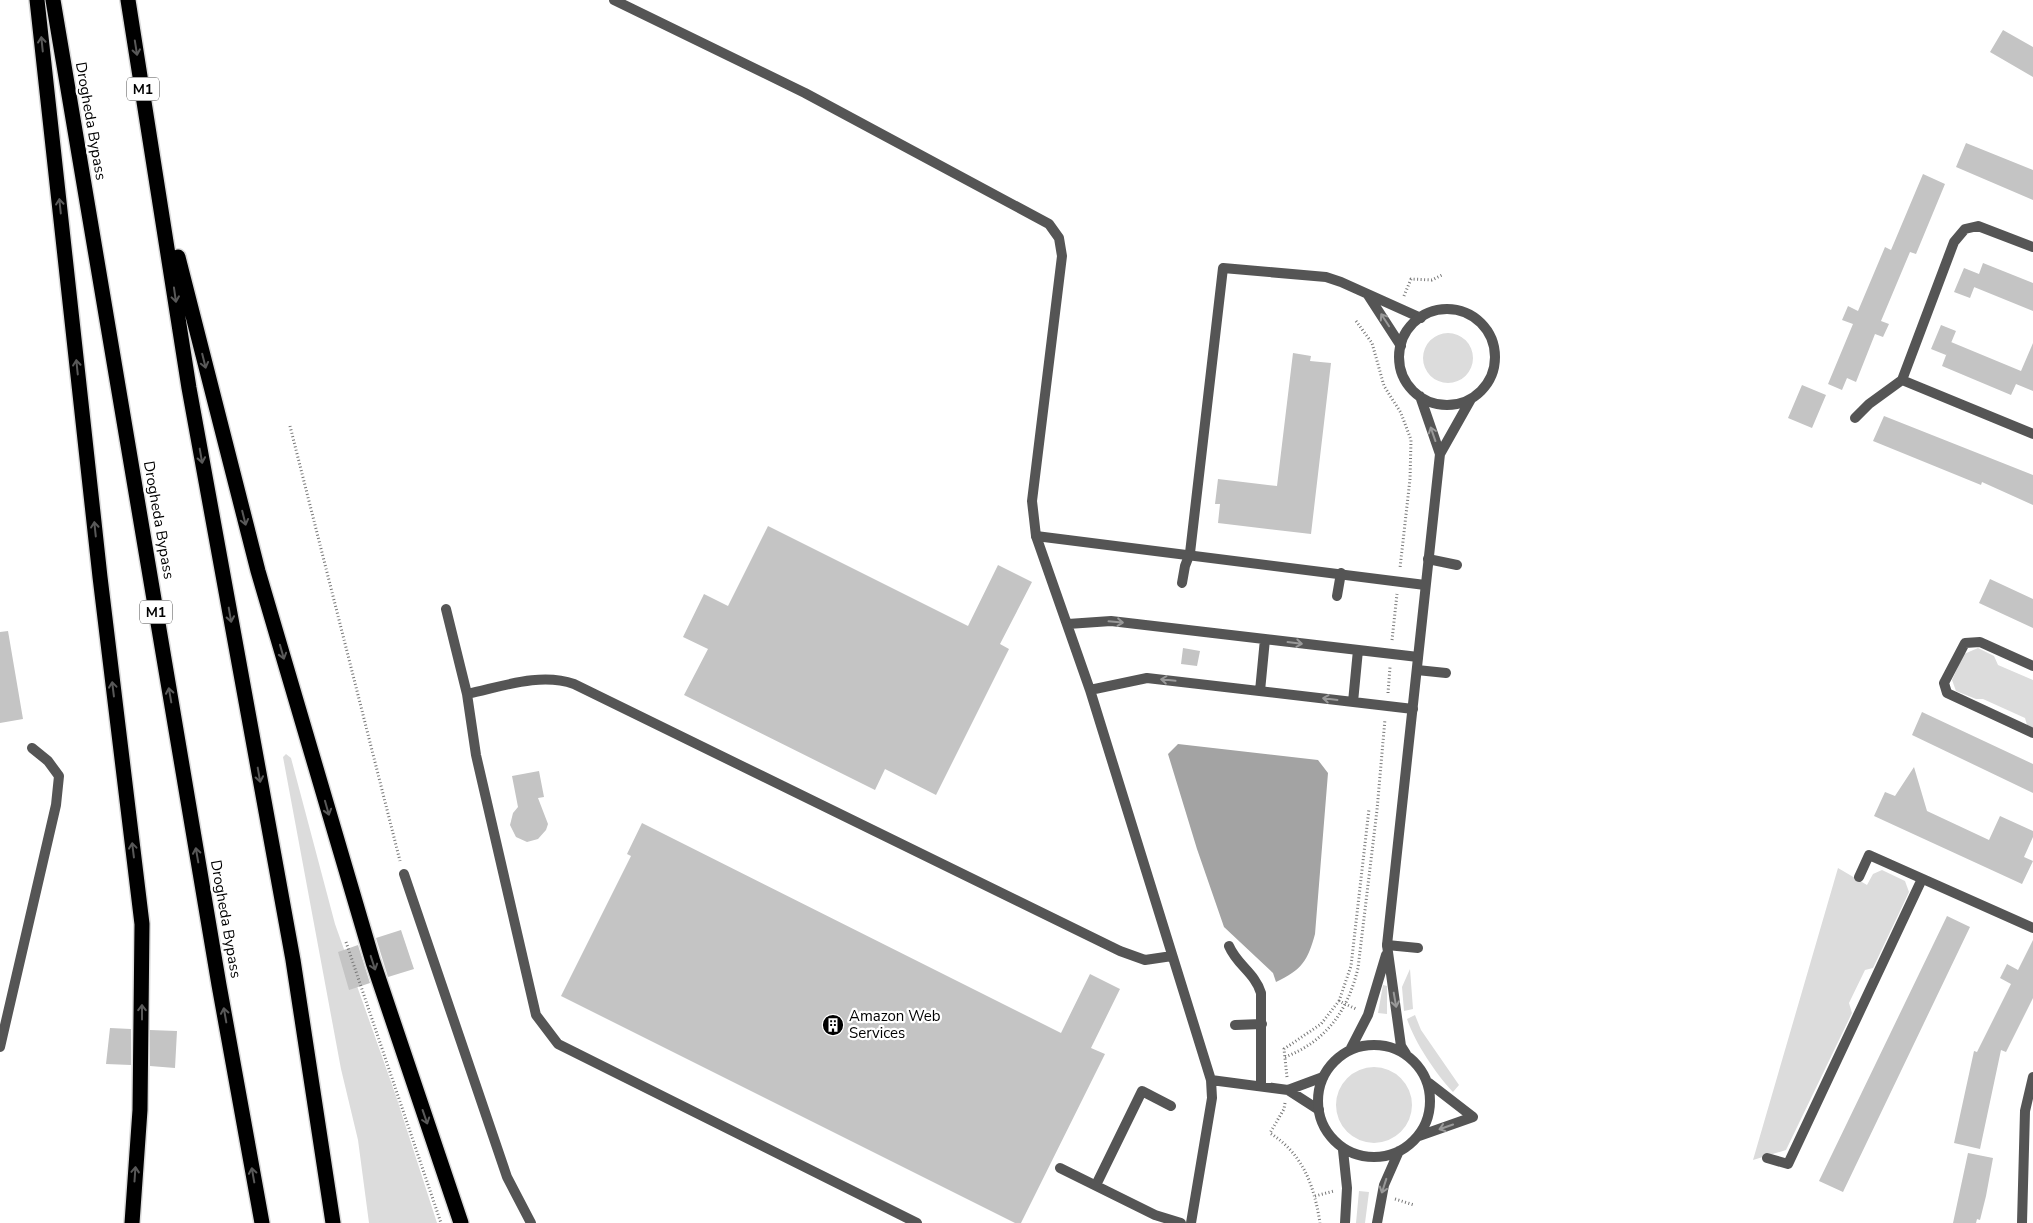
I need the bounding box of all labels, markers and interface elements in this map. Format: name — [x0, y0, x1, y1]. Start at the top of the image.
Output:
one-way arrow — [37, 36, 47, 52]
one-way arrow — [131, 40, 141, 56]
street label: Drogheda Bypass — [71, 60, 111, 182]
road number: M1 — [127, 78, 159, 100]
one-way arrow — [55, 198, 65, 214]
one-way arrow — [170, 287, 180, 303]
one-way arrow — [1379, 314, 1389, 328]
one-way arrow — [200, 352, 209, 368]
one-way arrow — [72, 360, 82, 376]
one-way arrow — [1427, 426, 1437, 442]
one-way arrow — [196, 447, 206, 463]
street label: Drogheda Bypass — [139, 459, 179, 581]
one-way arrow — [240, 510, 249, 526]
one-way arrow — [90, 521, 100, 537]
road number: M1 — [140, 600, 172, 624]
one-way arrow — [226, 607, 235, 623]
one-way arrow — [1108, 618, 1124, 627]
one-way arrow — [1287, 638, 1303, 648]
one-way arrow — [277, 643, 287, 659]
one-way arrow — [1160, 675, 1176, 685]
one-way arrow — [108, 681, 118, 697]
one-way arrow — [165, 687, 175, 703]
one-way arrow — [1322, 694, 1338, 704]
one-way arrow — [255, 767, 264, 783]
one-way arrow — [323, 799, 333, 815]
one-way arrow — [128, 842, 138, 858]
one-way arrow — [192, 847, 202, 863]
street label: Drogheda Bypass — [206, 858, 246, 980]
one-way arrow — [369, 955, 379, 971]
one-way arrow — [1390, 992, 1400, 1008]
one-way arrow — [137, 1004, 147, 1020]
place label: Amazon Web Services — [849, 1006, 941, 1043]
one-way arrow — [219, 1007, 229, 1023]
building icon: Amazon Web Services — [821, 1013, 845, 1037]
one-way arrow — [421, 1109, 431, 1125]
one-way arrow — [1438, 1122, 1454, 1132]
one-way arrow — [131, 1167, 140, 1183]
one-way arrow — [248, 1167, 258, 1183]
one-way arrow — [1379, 1178, 1389, 1194]

